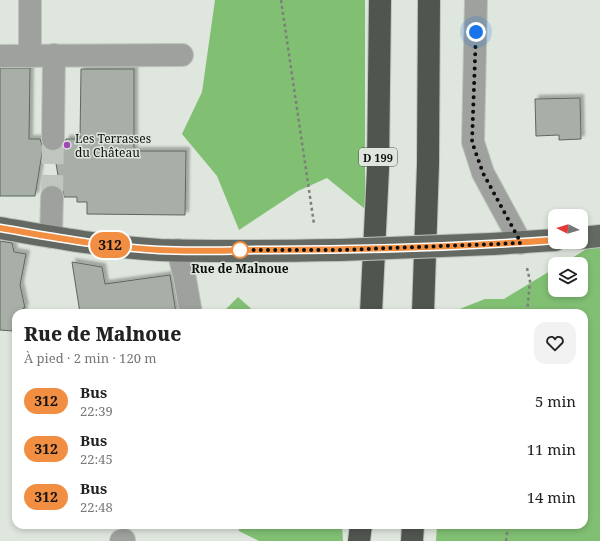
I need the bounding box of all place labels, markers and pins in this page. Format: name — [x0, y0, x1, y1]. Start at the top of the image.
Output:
place label: Les Terrasses du Château — [75, 130, 151, 161]
marker: Les Terrasses du Château — [62, 140, 72, 150]
marker: Rue de Malnoue — [231, 241, 249, 259]
place label: Rue de Malnoue — [191, 260, 289, 277]

